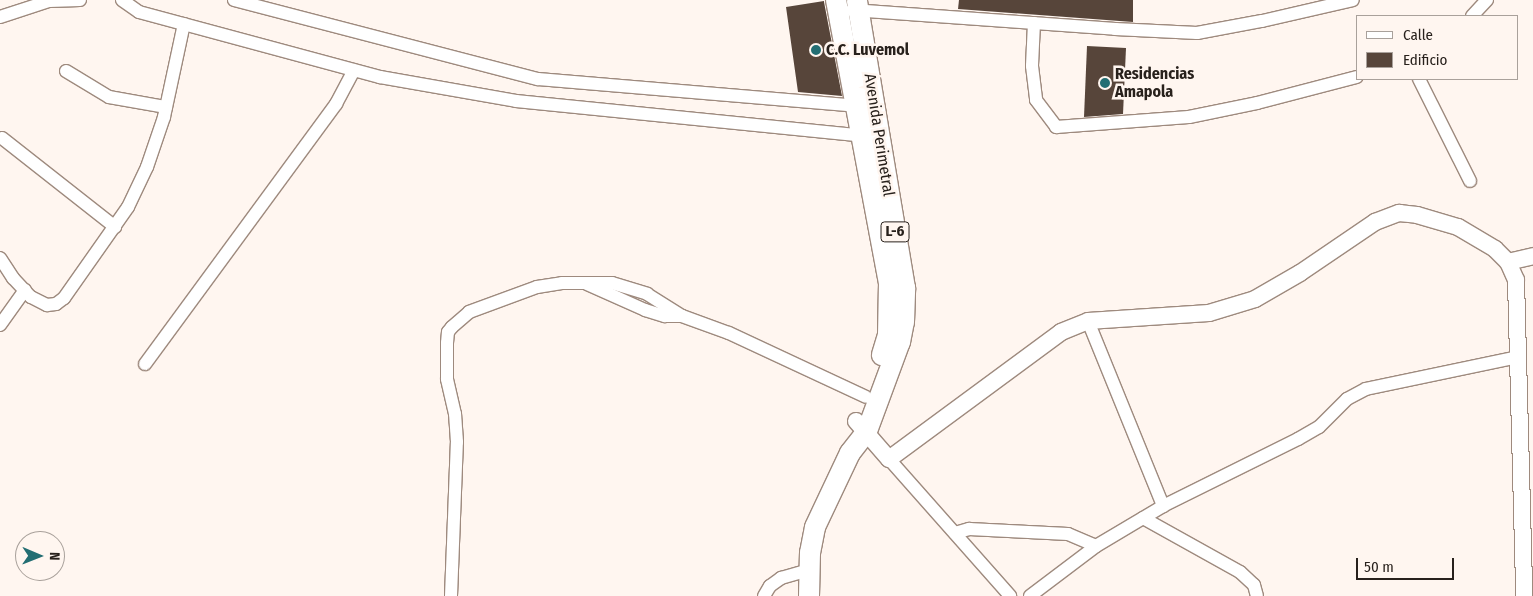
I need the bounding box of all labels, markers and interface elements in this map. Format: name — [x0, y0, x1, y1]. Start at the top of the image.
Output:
legend — [1356, 15, 1518, 80]
text: Calle — [1403, 26, 1433, 44]
place label: C.C. Luvemol — [826, 40, 909, 60]
marker: C.C. Luvemol — [810, 44, 822, 56]
text: Edificio — [1403, 51, 1448, 69]
place label: Residencias Amapola — [1115, 64, 1194, 102]
street label: Avenida Perimetral — [860, 72, 898, 198]
marker: Residencias Amapola — [1099, 77, 1111, 89]
road number: L-6 — [880, 220, 910, 244]
north arrow — [15, 531, 65, 581]
scale bar — [1358, 548, 1456, 580]
text: N — [46, 552, 63, 561]
text: 50 m — [1364, 558, 1394, 576]

